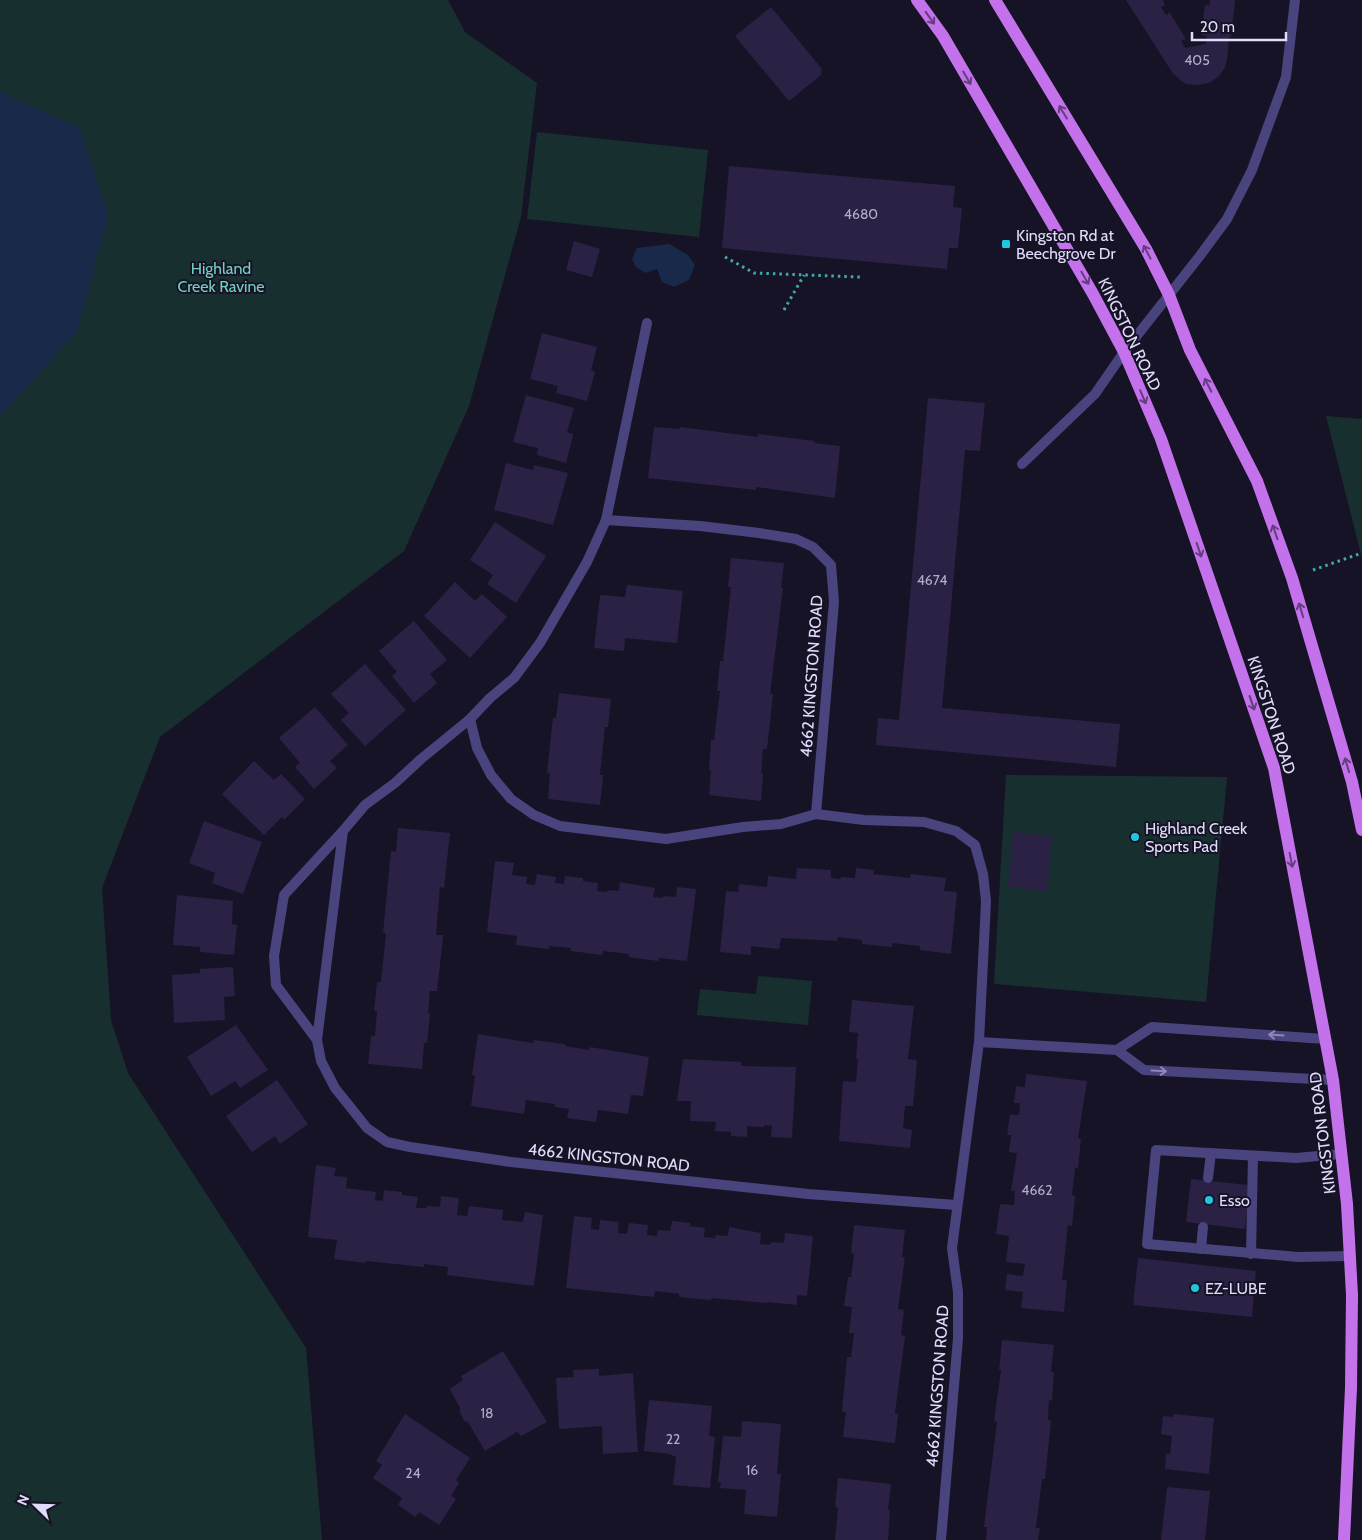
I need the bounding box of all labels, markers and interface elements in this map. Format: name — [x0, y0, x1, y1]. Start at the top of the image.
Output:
scale bar — [1192, 10, 1286, 42]
one-way arrow — [925, 11, 935, 25]
text: 20 m — [1200, 18, 1235, 36]
house number: 405 — [1184, 51, 1210, 69]
one-way arrow — [963, 70, 973, 84]
one-way arrow — [1057, 106, 1067, 120]
house number: 4680 — [844, 205, 878, 223]
place label: Kingston Rd at Beechgrove Dr — [1016, 226, 1116, 263]
marker: Kingston Rd at Beechgrove Dr — [1000, 238, 1012, 250]
one-way arrow — [1142, 244, 1152, 259]
park label: Highland Creek Ravine — [177, 259, 265, 296]
one-way arrow — [1080, 271, 1090, 285]
street label: KINGSTON ROAD — [1094, 275, 1165, 394]
one-way arrow — [1203, 377, 1213, 392]
one-way arrow — [1139, 389, 1148, 404]
one-way arrow — [1270, 525, 1279, 540]
one-way arrow — [1195, 541, 1204, 557]
house number: 4674 — [917, 571, 947, 589]
street label: 4662 KINGSTON ROAD — [796, 594, 827, 758]
one-way arrow — [1295, 602, 1305, 618]
street label: KINGSTON ROAD — [1243, 654, 1300, 777]
one-way arrow — [1248, 695, 1257, 710]
one-way arrow — [1342, 758, 1351, 774]
place label: Highland Creek Sports Pad — [1145, 819, 1248, 856]
marker: Highland Creek Sports Pad — [1129, 831, 1141, 843]
one-way arrow — [1287, 852, 1297, 868]
one-way arrow — [1269, 1030, 1285, 1040]
one-way arrow — [1150, 1066, 1166, 1075]
street label: KINGSTON ROAD — [1306, 1071, 1339, 1195]
street label: 4662 KINGSTON ROAD — [527, 1140, 691, 1175]
house number: 4662 — [1021, 1181, 1053, 1199]
place label: Esso — [1219, 1191, 1250, 1210]
marker: Esso — [1203, 1194, 1215, 1206]
place label: EZ-LUBE — [1205, 1279, 1267, 1298]
marker: EZ-LUBE — [1189, 1282, 1201, 1294]
street label: 4662 KINGSTON ROAD — [922, 1304, 953, 1468]
house number: 18 — [480, 1404, 494, 1422]
house number: 22 — [666, 1430, 680, 1448]
house number: 16 — [746, 1461, 758, 1479]
house number: 24 — [405, 1464, 421, 1482]
north arrow — [10, 1480, 60, 1530]
text: N — [13, 1492, 33, 1508]

